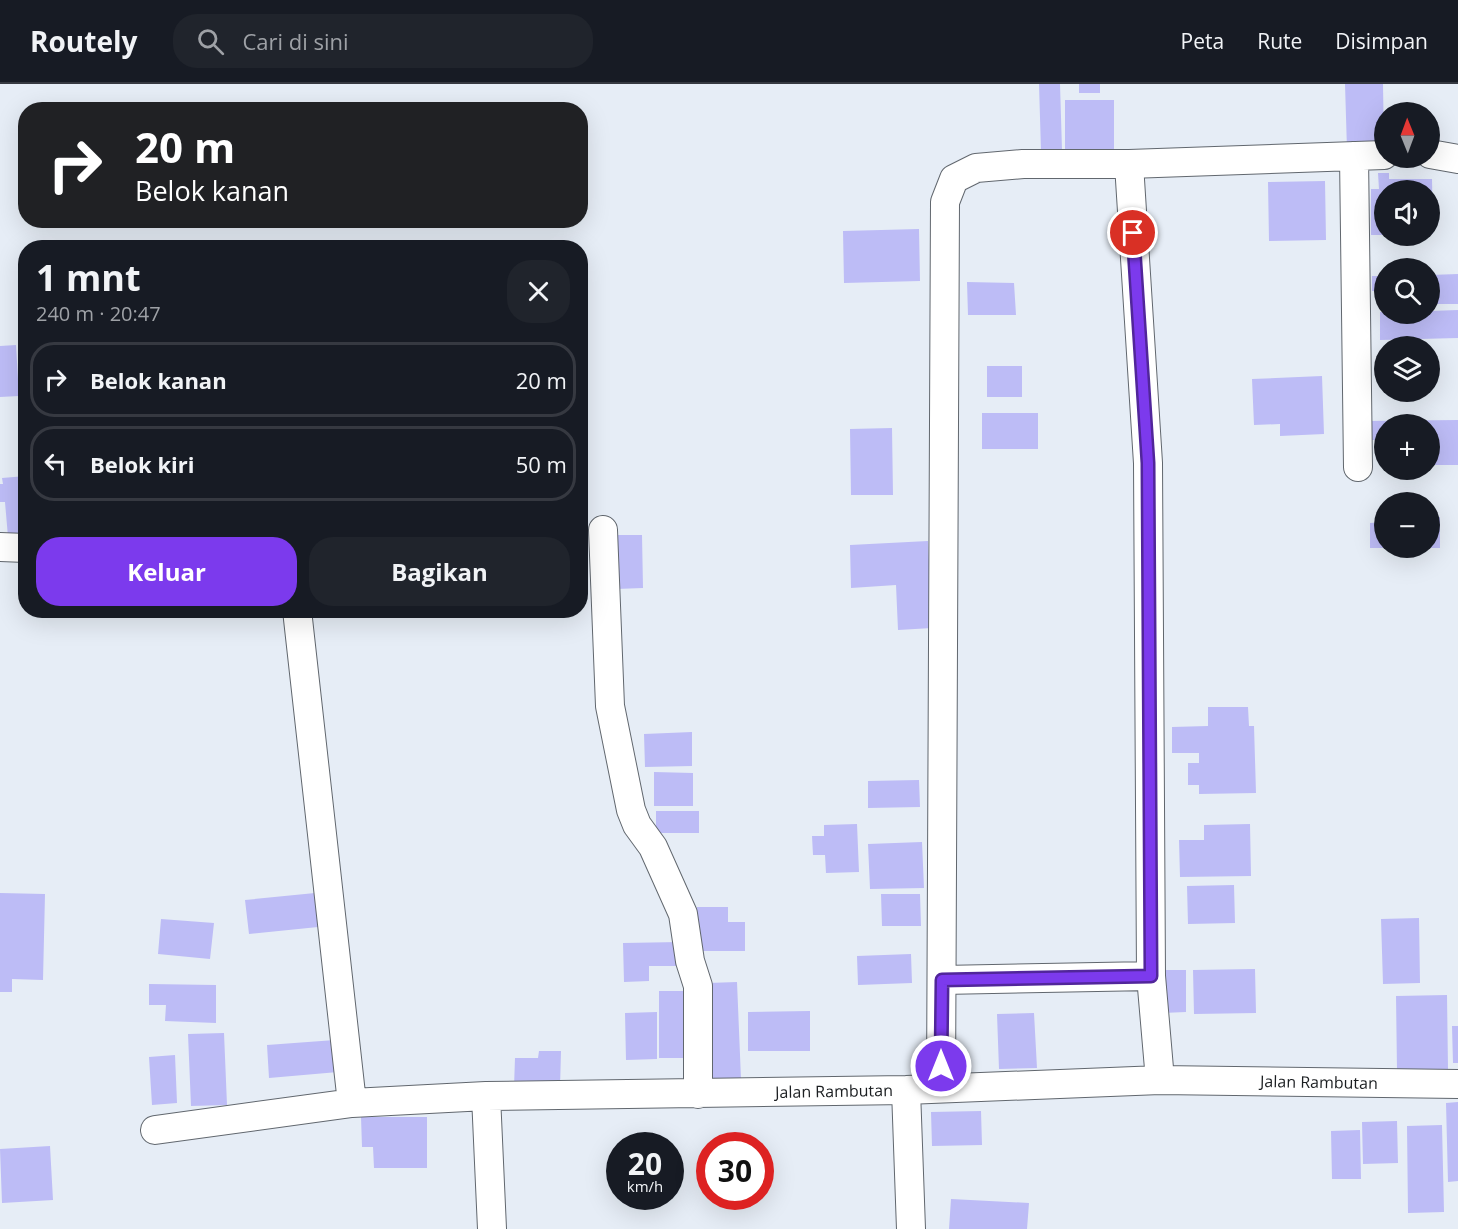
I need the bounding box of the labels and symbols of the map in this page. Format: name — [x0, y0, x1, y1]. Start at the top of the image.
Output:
north arrow — [1374, 102, 1440, 168]
pin — [1107, 207, 1158, 258]
position arrow — [909, 1034, 973, 1098]
street label: Jalan Rambutan — [1258, 1070, 1378, 1094]
street label: Jalan Rambutan — [773, 1079, 893, 1103]
speed limit sign: 30 — [696, 1132, 774, 1210]

